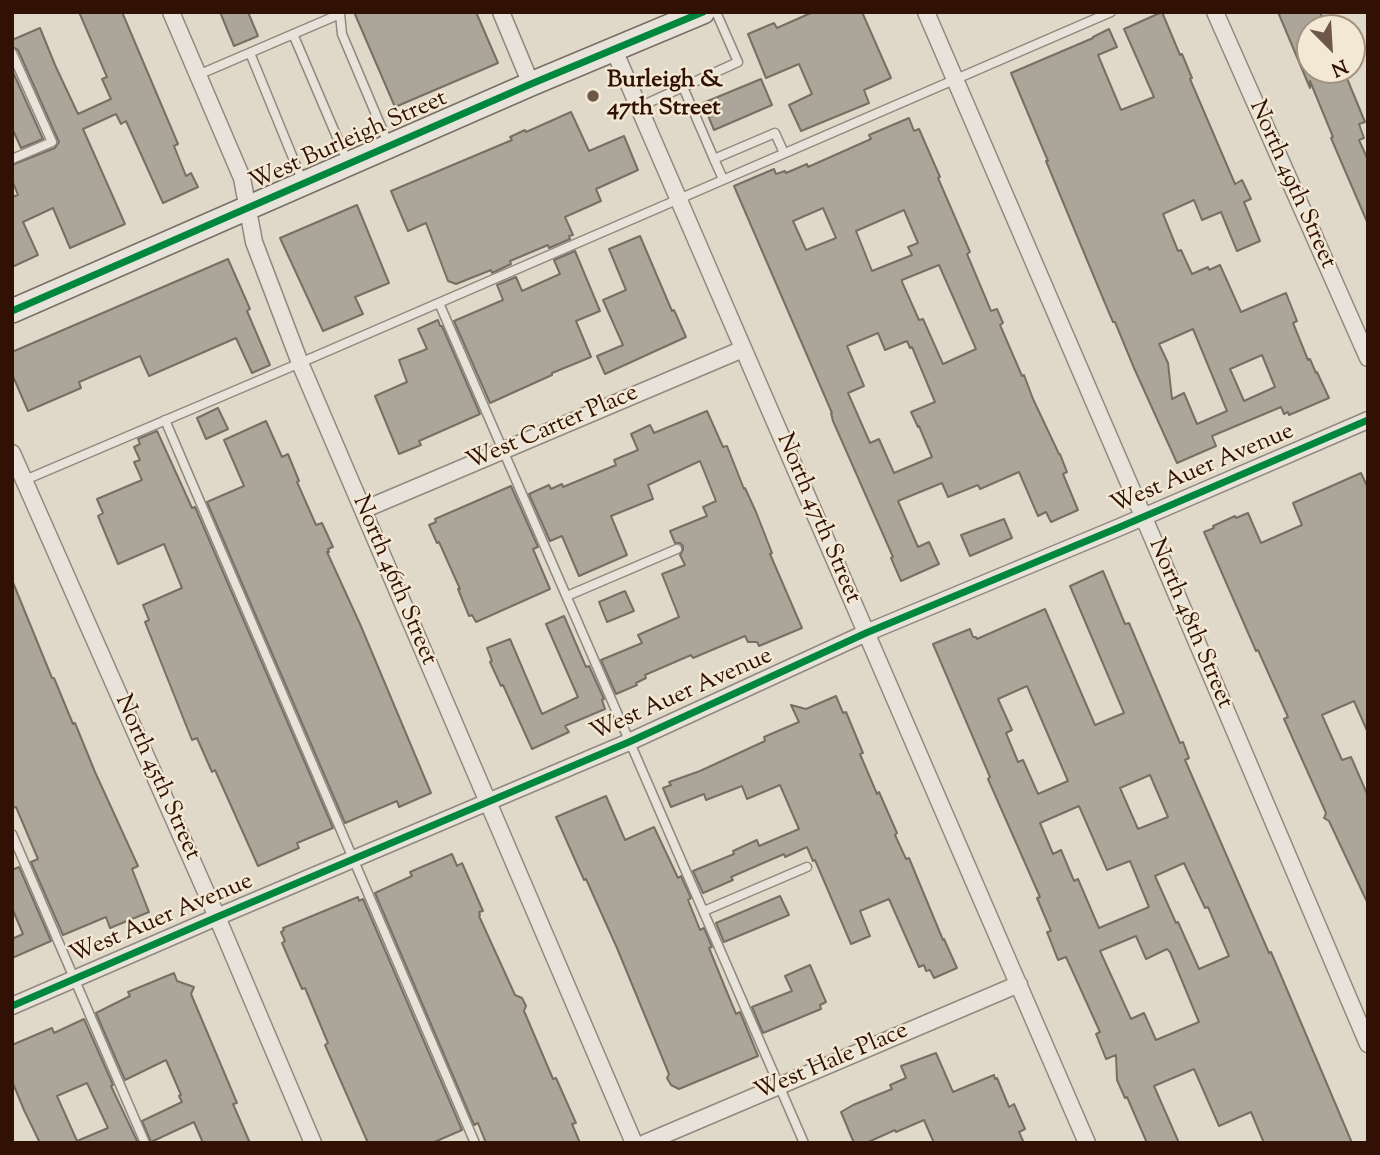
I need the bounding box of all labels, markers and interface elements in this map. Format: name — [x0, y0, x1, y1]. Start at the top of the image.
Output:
north arrow — [1296, 14, 1366, 84]
text: N — [1327, 51, 1351, 82]
place label: Burleigh & 47th Street — [607, 68, 723, 124]
street label: West Burleigh Street — [246, 85, 452, 199]
marker: Burleigh & 47th Street — [585, 88, 601, 104]
street label: North 49th Street — [1241, 96, 1341, 274]
street label: West Carter Place — [463, 380, 643, 478]
street label: West Auer Avenue — [1107, 418, 1299, 522]
street label: North 47th Street — [768, 430, 866, 608]
street label: North 46th Street — [344, 492, 442, 670]
street label: North 48th Street — [1140, 535, 1238, 713]
street label: West Auer Avenue — [587, 643, 777, 749]
street label: North 45th Street — [107, 691, 205, 865]
street label: West Auer Avenue — [66, 868, 258, 972]
street label: West Hale Place — [751, 1018, 913, 1108]

